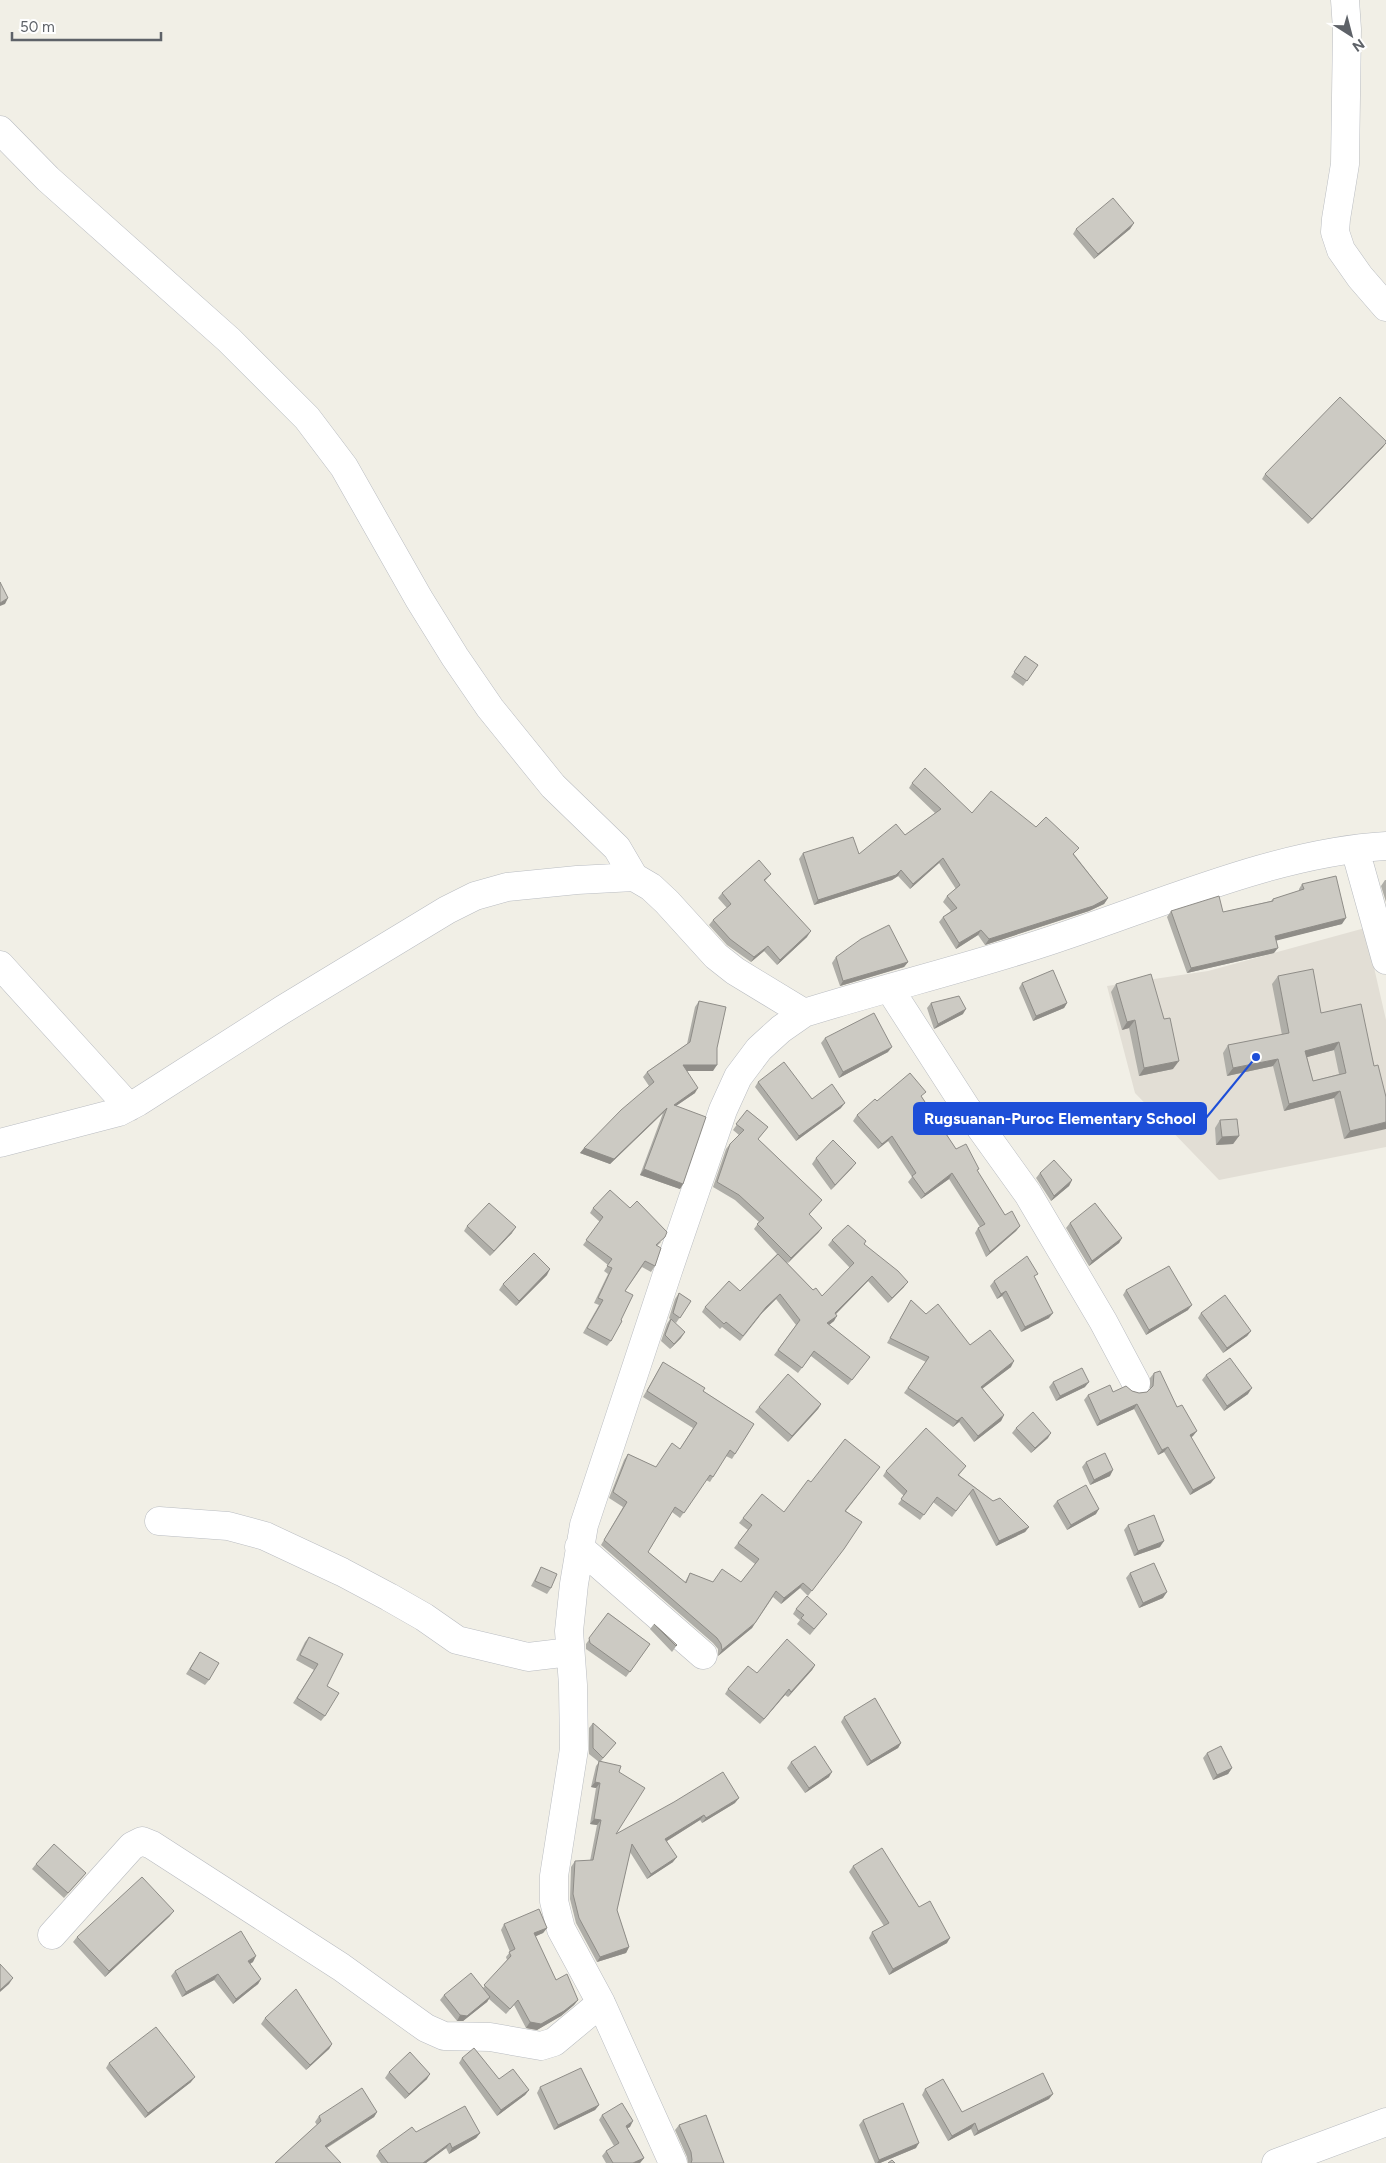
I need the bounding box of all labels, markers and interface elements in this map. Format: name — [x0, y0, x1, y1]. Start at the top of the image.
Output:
scale bar — [12, 10, 161, 42]
north arrow — [1326, 10, 1376, 60]
text: 50 m — [20, 18, 55, 36]
text: N — [1349, 35, 1368, 55]
callout: Rugsuanan-Puroc Elementary School — [914, 1103, 1206, 1134]
text: Rugsuanan-Puroc Elementary School — [924, 1109, 1196, 1128]

